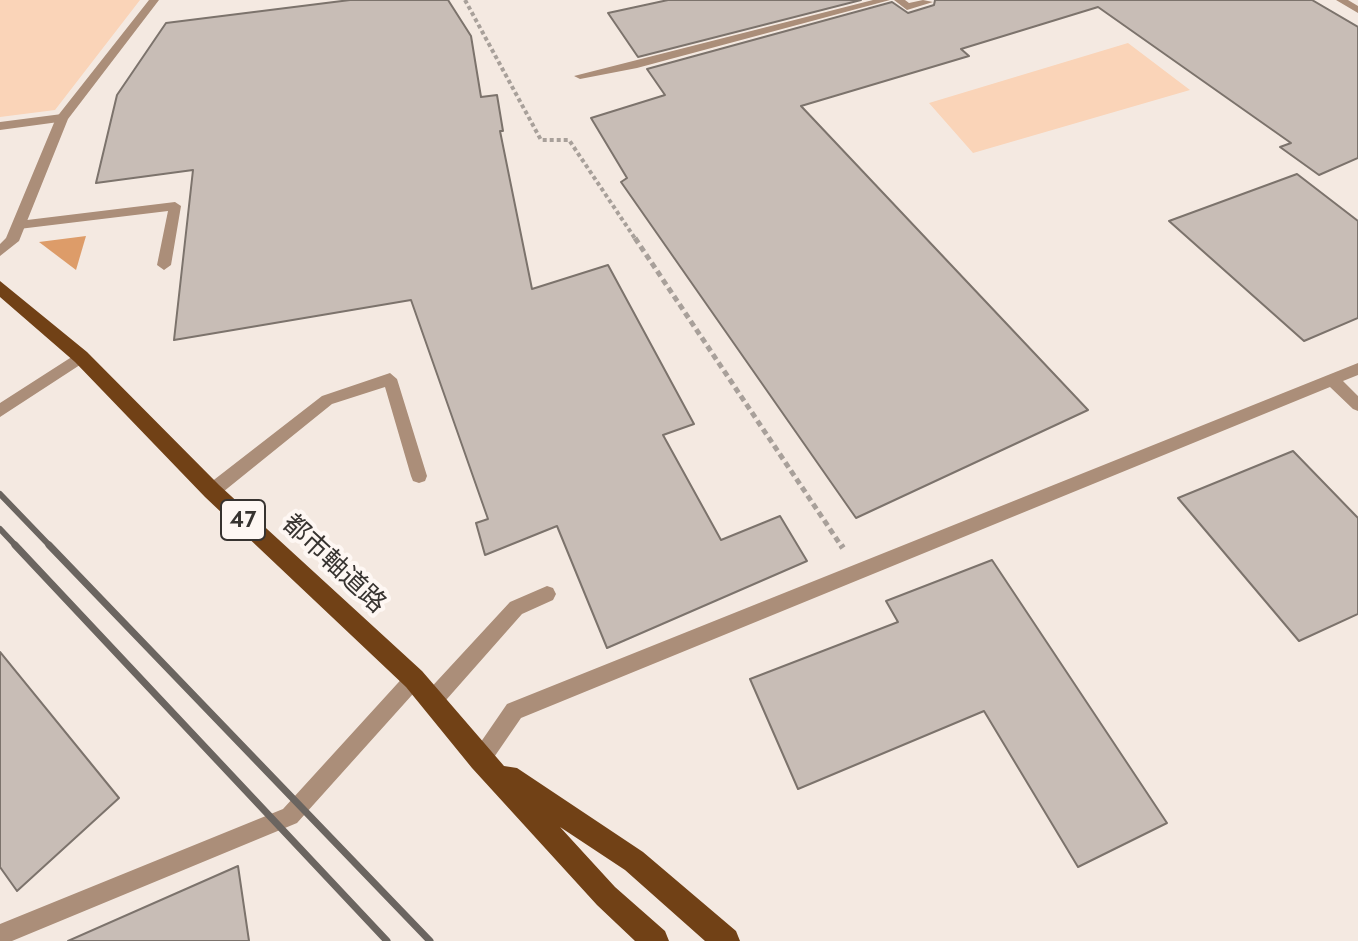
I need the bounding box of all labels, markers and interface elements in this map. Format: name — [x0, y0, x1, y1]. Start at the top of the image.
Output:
road number: 47 — [221, 500, 265, 540]
street label: 都市軸道路 — [276, 508, 392, 620]

